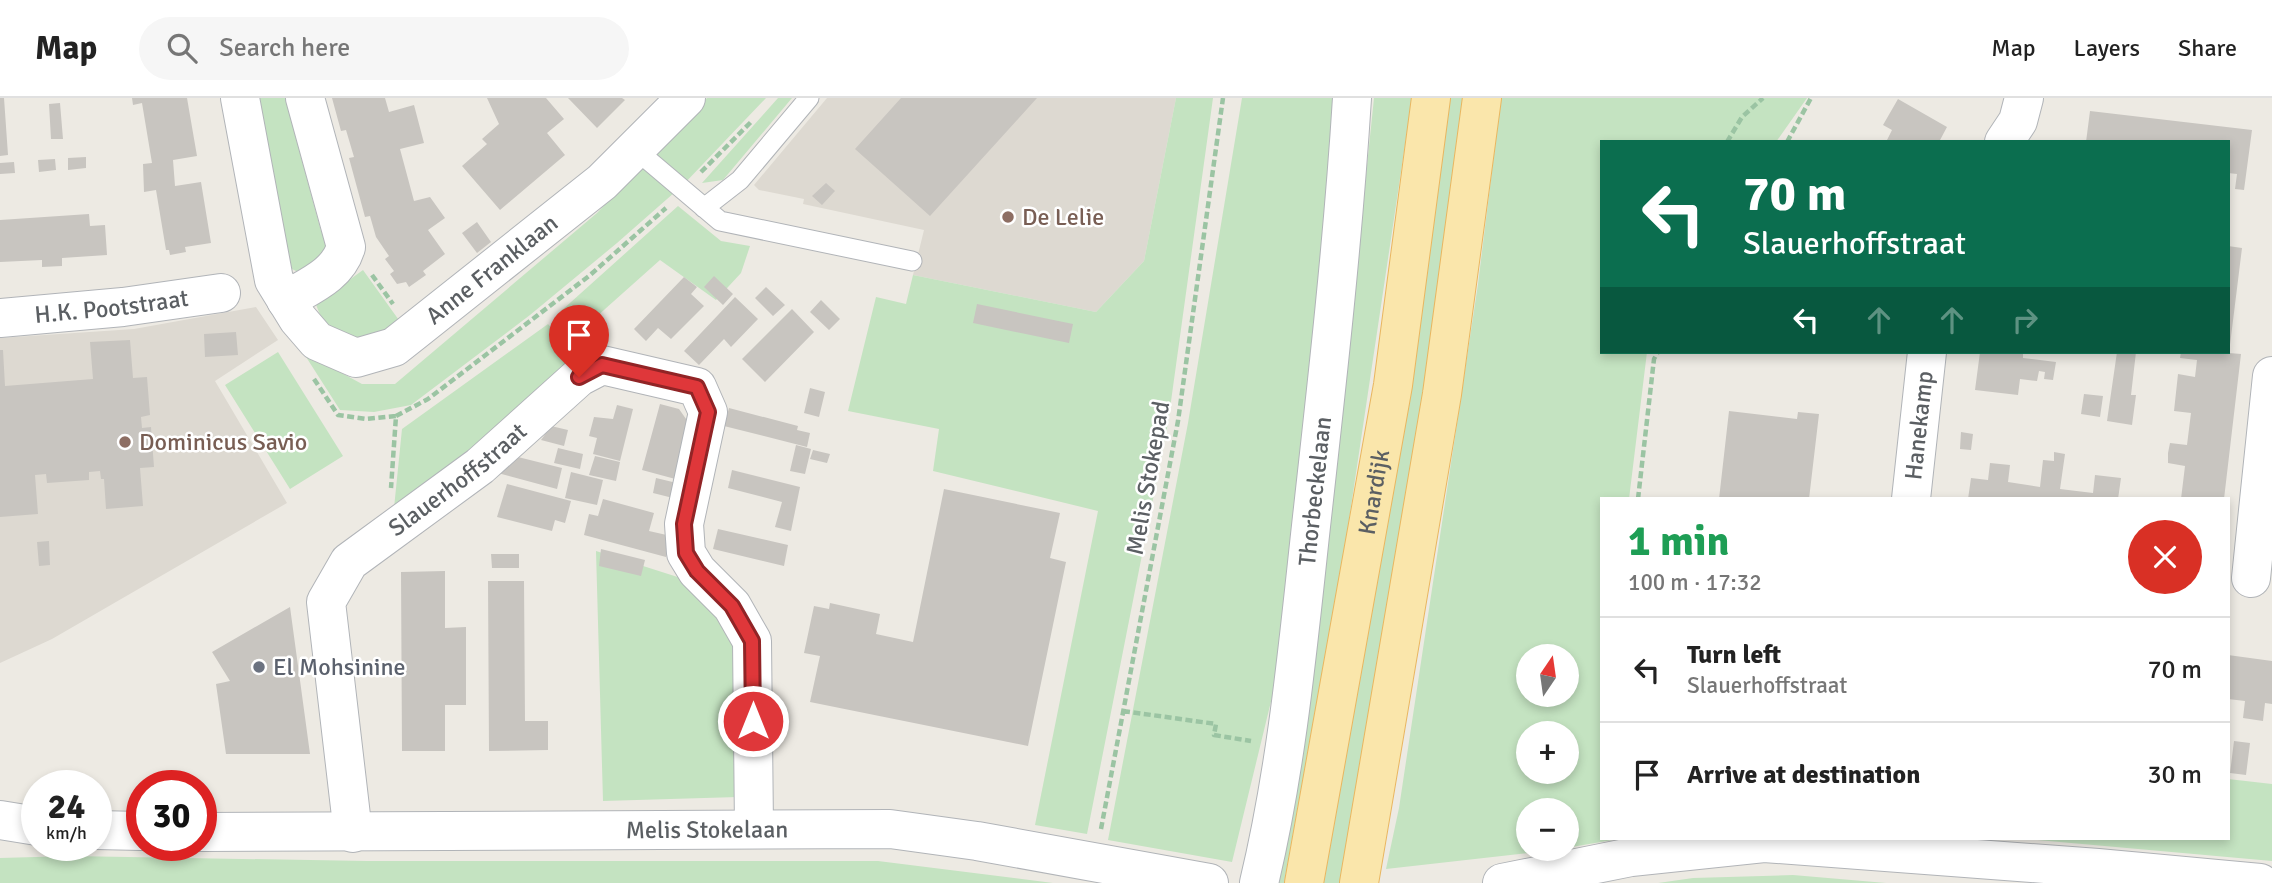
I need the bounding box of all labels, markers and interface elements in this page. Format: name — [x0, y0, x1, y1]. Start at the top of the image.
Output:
search box — [139, 17, 629, 80]
text: Map — [35, 28, 97, 69]
icon: search — [163, 29, 201, 67]
text: Search here — [219, 32, 350, 64]
text: Map — [1991, 33, 2036, 63]
text: Layers — [2074, 33, 2140, 63]
text: Share — [2178, 33, 2237, 63]
text: 70 m — [1743, 164, 1846, 224]
icon: left — [1628, 168, 1719, 259]
place label: De Lelie — [1022, 202, 1104, 232]
street label: Anne Franklaan — [420, 208, 564, 331]
marker: De Lelie — [1000, 209, 1016, 225]
text: Slauerhoffstraat — [1743, 224, 1966, 263]
street label: H.K. Pootstraat — [33, 283, 190, 330]
icon: left — [1787, 301, 1825, 339]
icon: ahead — [1860, 301, 1898, 339]
icon: ahead — [1933, 301, 1971, 339]
icon: right — [2006, 301, 2044, 339]
pin — [549, 305, 609, 377]
icon: arrive — [560, 316, 598, 354]
street label: Hanekamp — [1898, 369, 1940, 482]
street label: Melis Stokepad — [1120, 399, 1176, 557]
street label: Thorbeckelaan — [1292, 415, 1338, 568]
street label: Slauerhoffstraat — [383, 416, 533, 543]
place label: Dominicus Savio — [139, 427, 307, 457]
marker: Dominicus Savio — [117, 434, 133, 450]
street label: Knardijk — [1352, 447, 1396, 537]
text: 1 min — [1628, 516, 1729, 567]
button: close — [2128, 520, 2202, 594]
text: 100 m · 17:32 — [1628, 568, 1762, 597]
text: Turn left — [1687, 639, 1781, 671]
north arrow — [1516, 644, 1578, 707]
map controls — [1516, 644, 1579, 861]
icon: left — [1628, 651, 1666, 689]
place label: El Mohsinine — [273, 652, 406, 682]
text: 70 m — [2147, 654, 2202, 686]
marker: El Mohsinine — [251, 659, 267, 675]
text: Slauerhoffstraat — [1687, 671, 1847, 700]
position arrow — [716, 684, 790, 758]
button: + — [1516, 721, 1579, 784]
icon: arrive — [1628, 756, 1666, 794]
text: Arrive at destination — [1687, 759, 1920, 791]
text: 30 m — [2147, 759, 2202, 791]
speed limit sign: 30 — [126, 770, 217, 861]
text: 24 — [48, 785, 85, 828]
button: − — [1516, 798, 1579, 861]
street label: Melis Stokelaan — [626, 814, 788, 845]
text: km/h — [46, 822, 87, 844]

